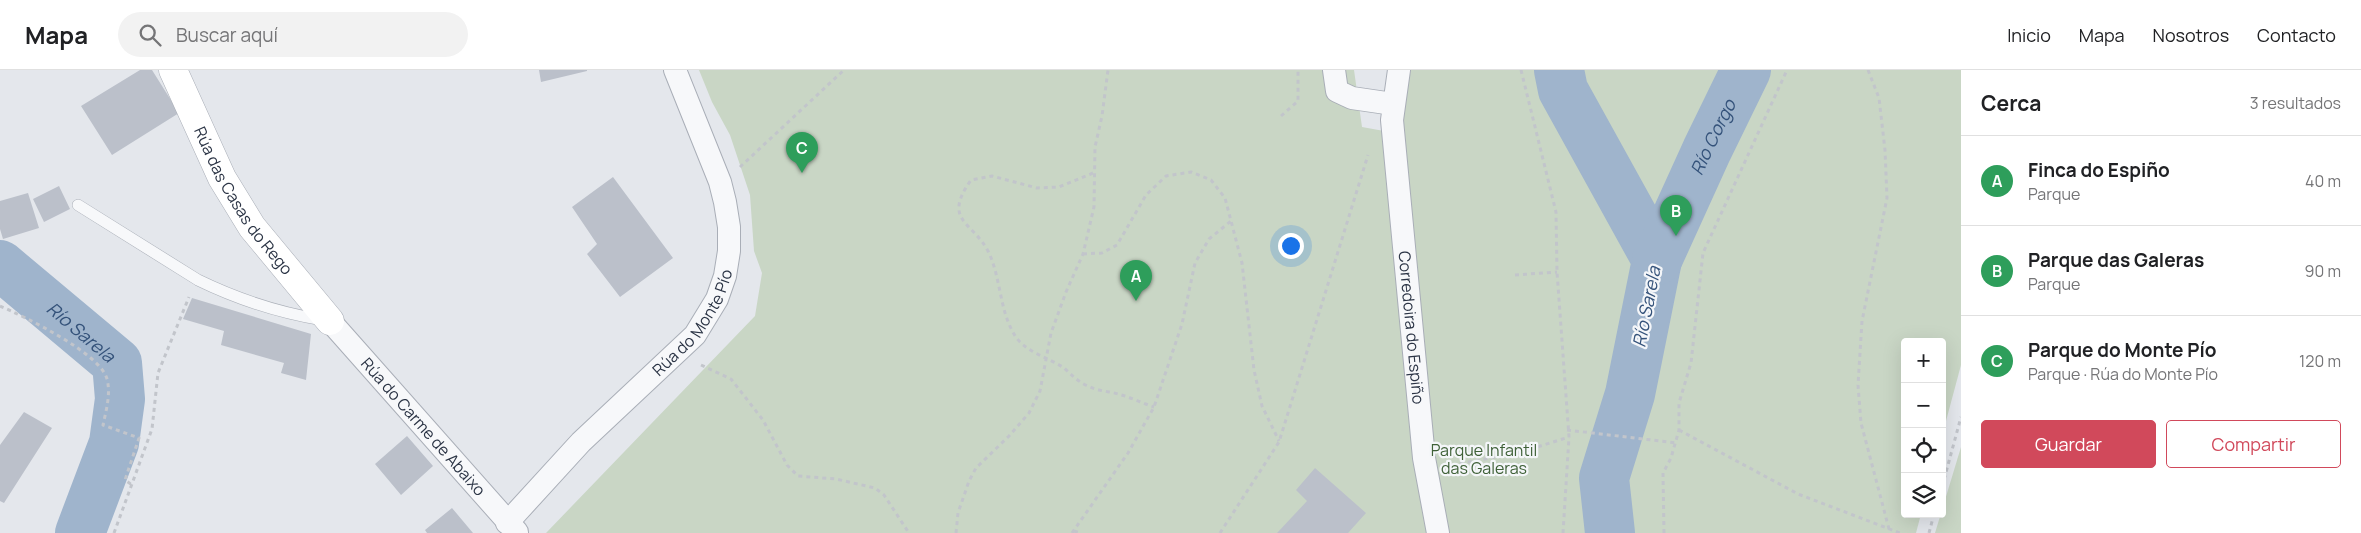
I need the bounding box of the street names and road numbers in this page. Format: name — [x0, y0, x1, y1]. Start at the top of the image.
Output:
street label: Rúa das Casas do Rego — [189, 123, 298, 279]
street label: Corredoira do Espiño — [1393, 250, 1430, 405]
street label: Rúa do Monte Pío — [647, 268, 737, 381]
street label: Rúa do Carme de Abaixo — [356, 353, 491, 500]

